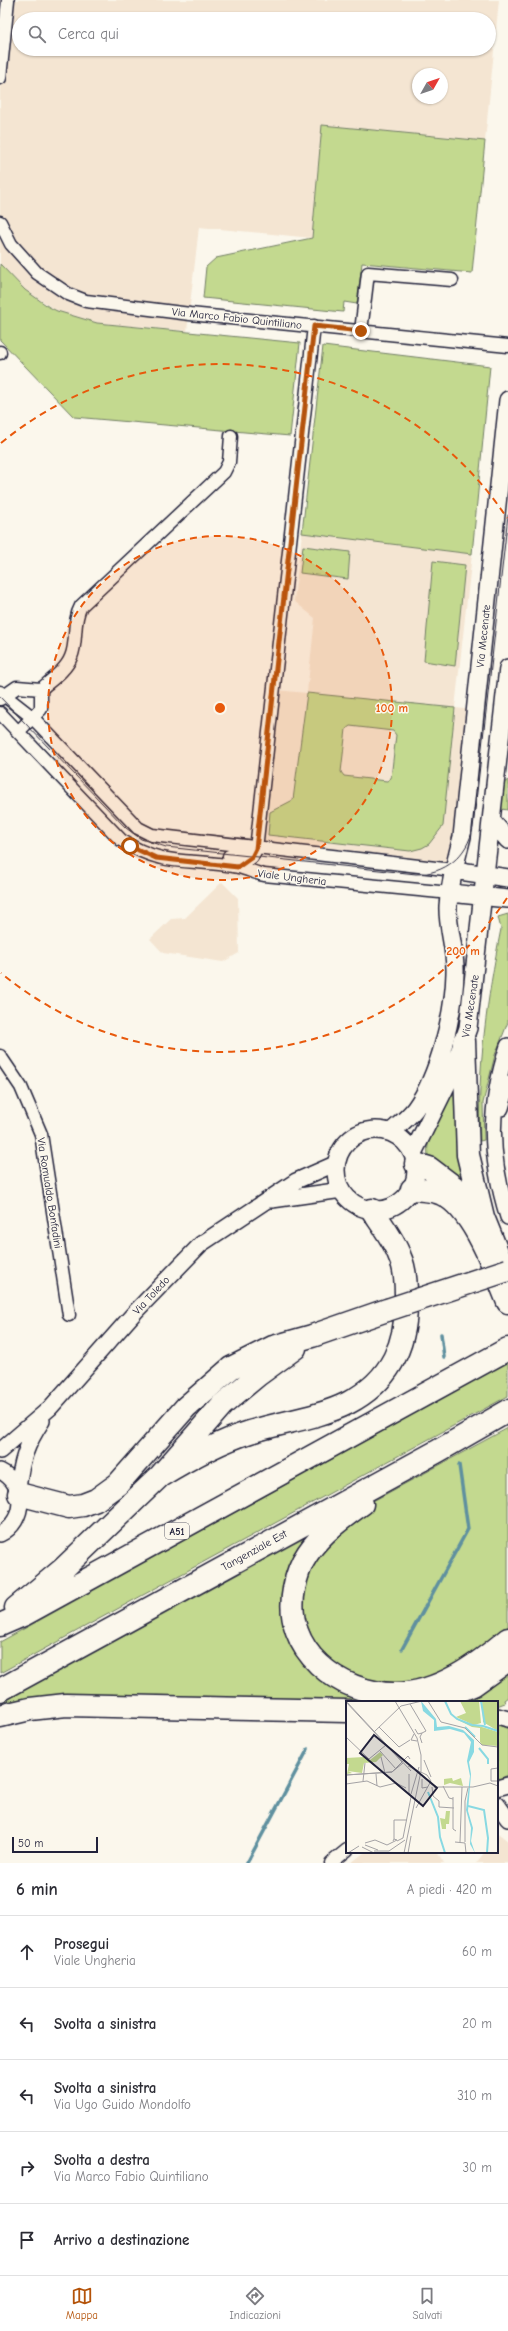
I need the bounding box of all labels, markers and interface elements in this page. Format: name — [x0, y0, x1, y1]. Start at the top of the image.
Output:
search box — [12, 12, 496, 56]
icon: search — [26, 23, 48, 45]
text: Cerca qui — [58, 25, 119, 43]
north arrow — [412, 68, 448, 104]
street label: Via Marco Fabio Quintiliano — [171, 305, 303, 332]
route end — [352, 322, 370, 340]
street label: Via Mecenate — [474, 603, 493, 668]
centre of rings — [213, 701, 227, 715]
text: 100 m — [376, 701, 408, 715]
route start — [121, 837, 139, 855]
street label: Viale Ungheria — [257, 867, 327, 888]
text: 200 m — [446, 944, 480, 958]
street label: Via Mecenate — [459, 973, 482, 1038]
street label: Via Romualdo Bonfadini — [34, 1137, 65, 1250]
street label: Via Toledo — [130, 1273, 173, 1317]
road number: A51 — [165, 1523, 189, 1539]
street label: Tangenziale Est — [219, 1527, 290, 1574]
inset map — [346, 1701, 498, 1853]
scale bar — [12, 1835, 98, 1854]
text: 50 m — [18, 1837, 43, 1850]
text: 6 min — [16, 1880, 58, 1899]
text: A piedi · 420 m — [407, 1882, 492, 1897]
text: Prosegui — [54, 1935, 109, 1953]
icon: ahead — [16, 1941, 38, 1963]
text: 60 m — [462, 1944, 492, 1959]
text: Viale Ungheria — [54, 1953, 136, 1968]
icon: left — [16, 2013, 38, 2035]
text: Svolta a sinistra — [54, 2015, 156, 2033]
text: 20 m — [462, 2016, 492, 2031]
text: Svolta a sinistra — [54, 2079, 156, 2097]
icon: left — [16, 2085, 38, 2107]
text: 310 m — [457, 2088, 492, 2103]
text: Via Ugo Guido Mondolfo — [54, 2097, 191, 2112]
text: Svolta a destra — [54, 2151, 150, 2169]
icon: right — [16, 2157, 38, 2179]
text: 30 m — [462, 2160, 492, 2175]
text: Via Marco Fabio Quintiliano — [54, 2169, 209, 2184]
icon: arrive — [16, 2229, 38, 2251]
text: Arrivo a destinazione — [54, 2231, 189, 2249]
tab: Mappa — [66, 2285, 98, 2322]
tab: Indicazioni — [230, 2285, 281, 2322]
tab: Salvati — [412, 2285, 442, 2322]

